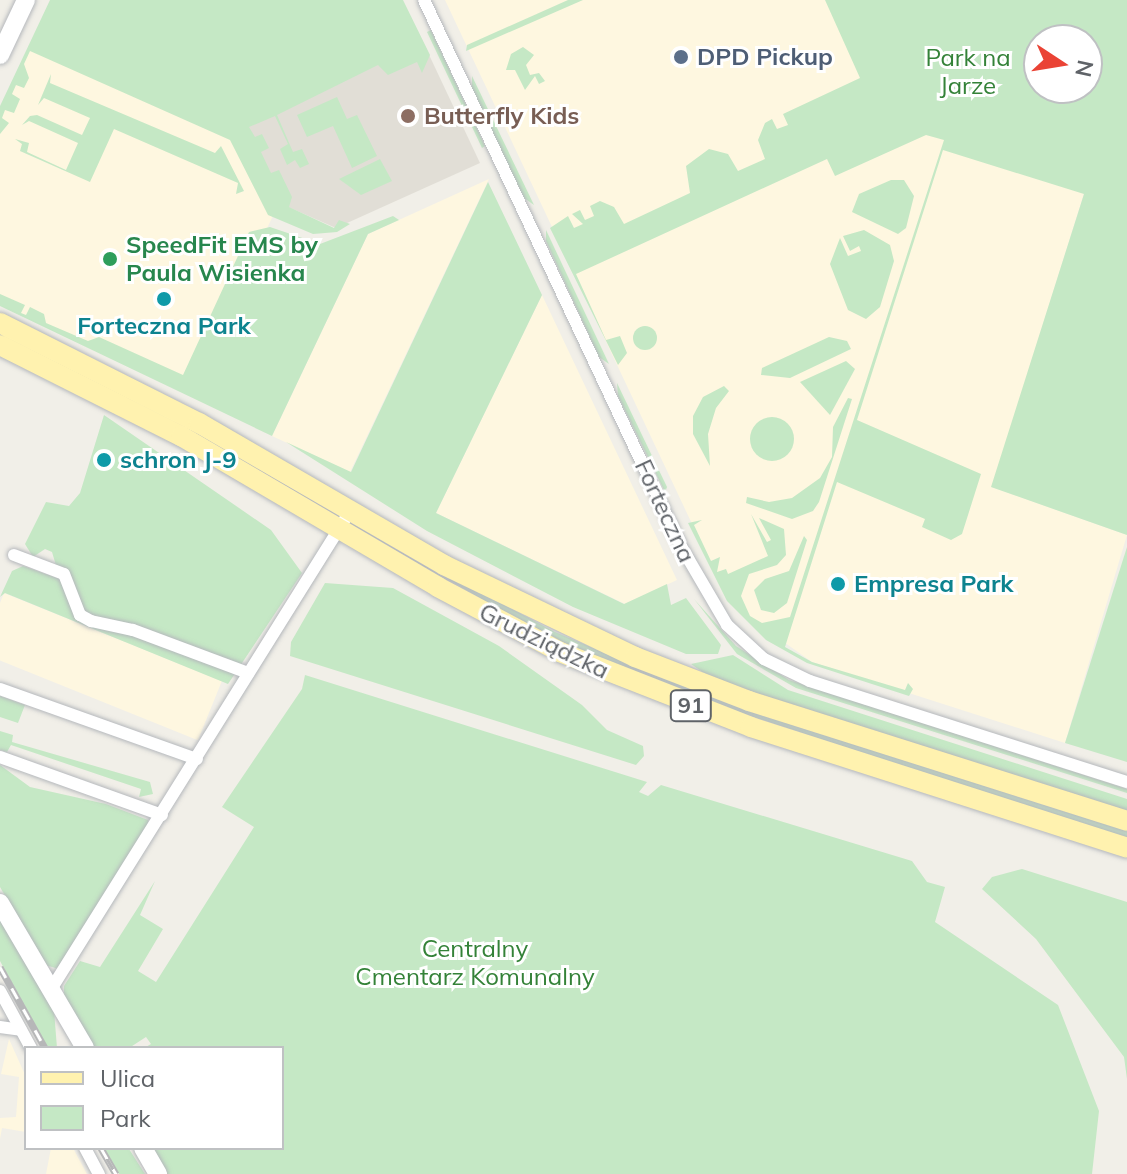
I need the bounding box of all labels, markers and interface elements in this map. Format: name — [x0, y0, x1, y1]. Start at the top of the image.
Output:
north arrow — [1023, 24, 1103, 104]
place label: DPD Pickup — [697, 43, 833, 71]
park label: Park na Jarze — [925, 44, 1011, 100]
marker: DPD Pickup — [672, 48, 690, 66]
text: N — [1069, 58, 1100, 80]
place label: Butterfly Kids — [424, 102, 579, 130]
marker: Butterfly Kids — [399, 107, 417, 125]
place label: SpeedFit EMS by Paula Wisienka — [126, 231, 318, 287]
marker: SpeedFit EMS by Paula Wisienka — [101, 250, 119, 268]
marker: Forteczna Park — [155, 290, 173, 308]
place label: Forteczna Park — [77, 312, 251, 340]
place label: schron J-9 — [120, 446, 237, 474]
marker: schron J-9 — [95, 451, 113, 469]
street label: Forteczna — [629, 455, 701, 567]
place label: Empresa Park — [854, 570, 1014, 598]
marker: Empresa Park — [829, 575, 847, 593]
street label: Grudziądzka — [475, 597, 613, 685]
road number: 91 — [669, 688, 713, 724]
park label: Centralny Cmentarz Komunalny — [355, 935, 595, 991]
legend — [24, 1046, 284, 1150]
text: Ulica — [100, 1063, 155, 1093]
text: Park — [100, 1103, 151, 1133]

